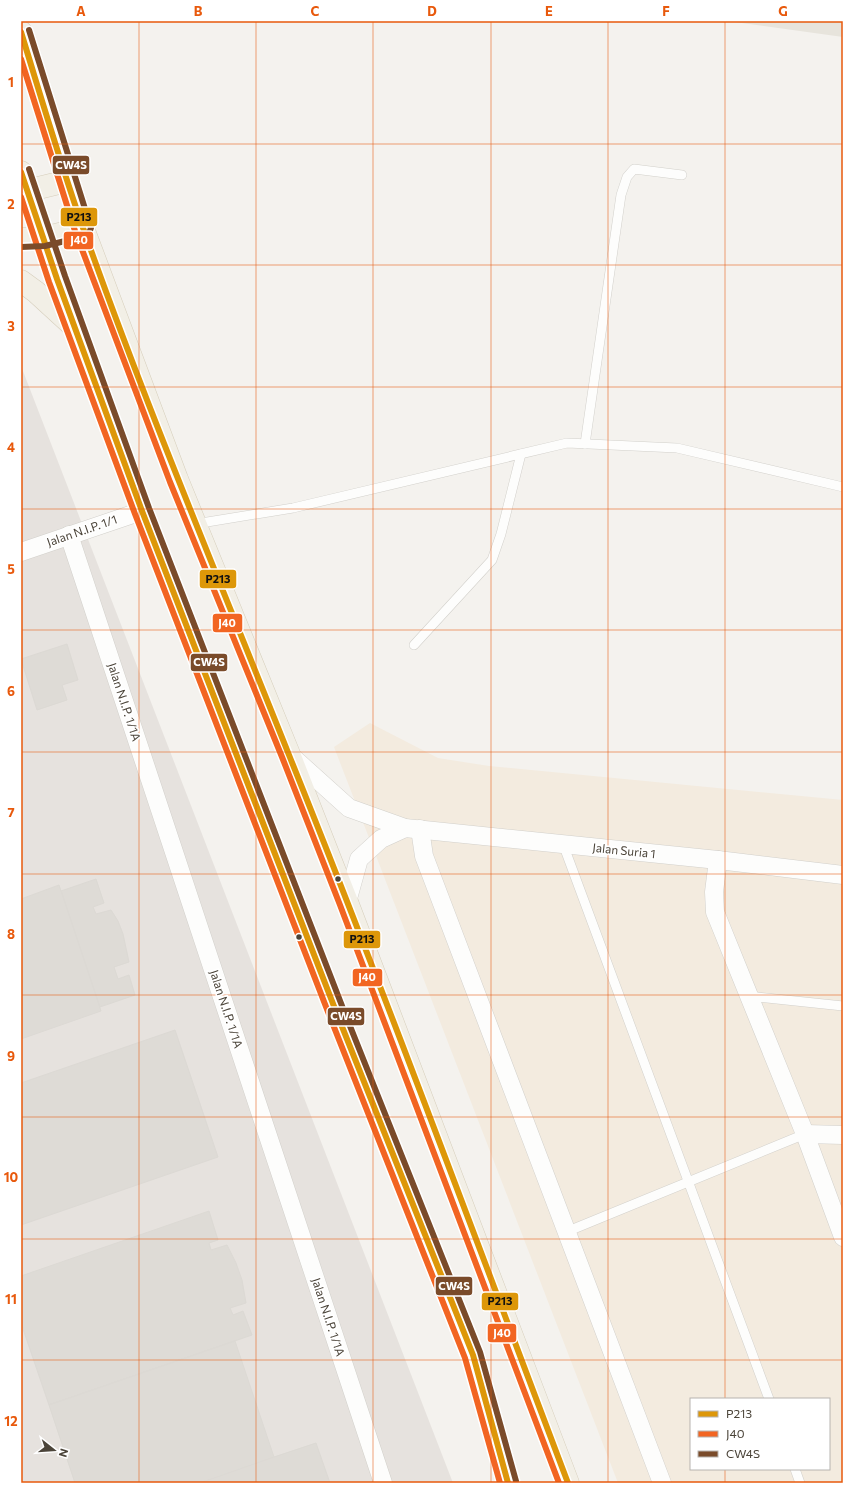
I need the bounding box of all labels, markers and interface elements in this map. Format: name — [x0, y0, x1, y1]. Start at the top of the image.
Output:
text: A — [76, 3, 86, 19]
text: B — [194, 3, 203, 19]
text: C — [311, 3, 320, 19]
text: D — [427, 3, 437, 19]
text: E — [545, 3, 553, 19]
text: F — [662, 3, 670, 19]
text: G — [778, 3, 788, 19]
text: 1 — [8, 74, 14, 90]
line badge: CW4S — [52, 155, 90, 175]
text: CW4S — [55, 158, 87, 171]
text: 2 — [7, 196, 15, 212]
line badge: P213 — [60, 207, 98, 227]
text: P213 — [67, 210, 91, 223]
line badge: J40 — [63, 231, 94, 250]
text: J40 — [70, 233, 88, 247]
text: 3 — [7, 318, 15, 334]
text: 4 — [7, 439, 15, 455]
street label: Jalan N.I.P. 1/1 — [45, 511, 119, 550]
text: 5 — [7, 561, 15, 577]
line badge: P213 — [199, 569, 237, 589]
text: P213 — [206, 572, 230, 585]
line badge: J40 — [212, 613, 243, 633]
text: J40 — [218, 616, 236, 630]
line badge: CW4S — [190, 653, 228, 672]
text: CW4S — [193, 655, 225, 668]
street label: Jalan N.I.P. 1/1A — [105, 661, 144, 743]
text: 6 — [7, 683, 15, 699]
text: 7 — [7, 804, 15, 820]
street label: Jalan Suria 1 — [592, 840, 656, 861]
unlabelled marker — [333, 874, 343, 884]
text: 8 — [7, 926, 15, 942]
line badge: P213 — [343, 930, 381, 949]
unlabelled marker — [294, 932, 304, 942]
text: P213 — [350, 932, 374, 945]
street label: Jalan N.I.P. 1/1A — [207, 968, 246, 1050]
line badge: J40 — [352, 968, 383, 987]
text: J40 — [358, 970, 376, 984]
line badge: CW4S — [327, 1007, 365, 1026]
text: CW4S — [330, 1009, 362, 1022]
text: 9 — [7, 1048, 15, 1064]
text: 10 — [4, 1169, 19, 1185]
street label: Jalan N.I.P. 1/1A — [309, 1276, 348, 1358]
line badge: CW4S — [435, 1276, 473, 1296]
text: CW4S — [438, 1279, 470, 1292]
text: 11 — [5, 1291, 17, 1307]
line badge: P213 — [481, 1292, 519, 1311]
text: P213 — [488, 1294, 512, 1307]
line badge: J40 — [487, 1323, 517, 1343]
text: J40 — [493, 1326, 511, 1340]
legend — [690, 1398, 830, 1470]
text: P213 — [726, 1406, 752, 1420]
text: 12 — [4, 1413, 18, 1429]
text: J40 — [726, 1426, 745, 1441]
north arrow — [34, 1430, 74, 1470]
text: CW4S — [726, 1446, 760, 1460]
text: N — [57, 1447, 71, 1459]

